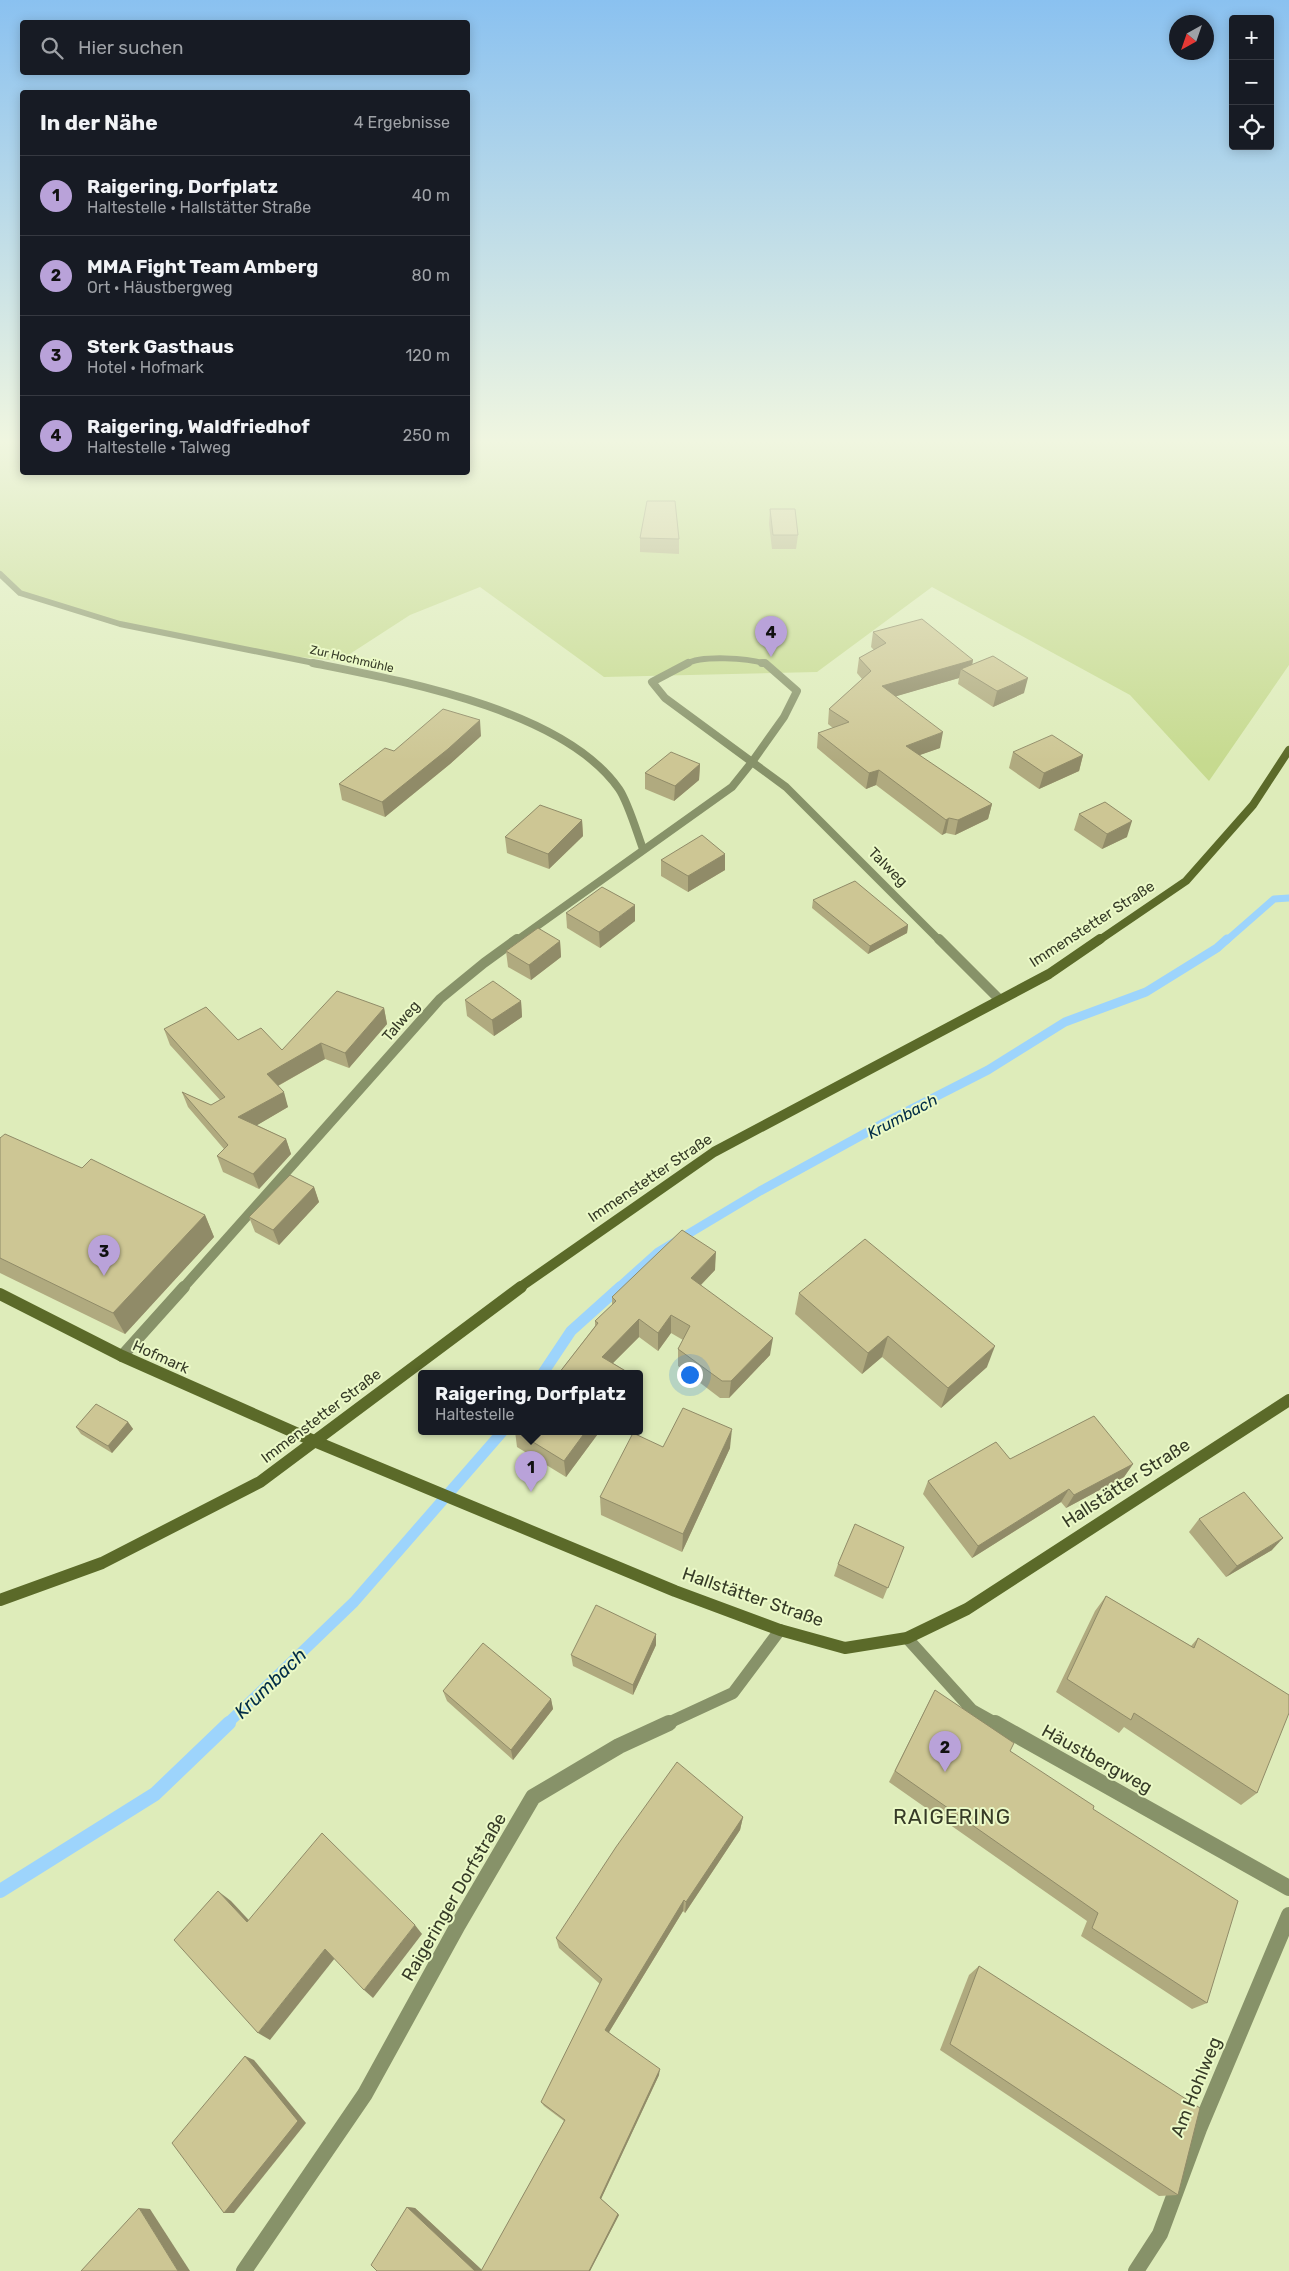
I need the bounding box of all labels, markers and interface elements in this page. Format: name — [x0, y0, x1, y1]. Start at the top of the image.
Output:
north arrow — [1169, 15, 1214, 60]
map controls — [1229, 15, 1274, 150]
button: + — [1229, 15, 1274, 60]
search box — [20, 20, 470, 75]
icon: search — [38, 34, 66, 62]
text: Hier suchen — [78, 36, 184, 59]
button: − — [1229, 60, 1274, 105]
button: locate — [1229, 105, 1274, 150]
text: In der Nähe — [40, 110, 158, 135]
text: 4 Ergebnisse — [354, 113, 450, 132]
text: Raigering, Dorfplatz — [87, 175, 278, 198]
text: 1 — [52, 186, 60, 205]
text: 40 m — [412, 186, 450, 205]
text: Haltestelle · Hallstätter Straße — [87, 198, 311, 217]
text: MMA Fight Team Amberg — [87, 255, 318, 278]
text: 2 — [51, 266, 61, 285]
text: 80 m — [412, 266, 450, 285]
text: Ort · Häustbergweg — [87, 278, 233, 297]
text: Sterk Gasthaus — [87, 335, 234, 358]
text: 3 — [51, 346, 61, 365]
text: 120 m — [405, 346, 450, 365]
text: Hotel · Hofmark — [87, 358, 204, 377]
text: Raigering, Waldfriedhof — [87, 415, 310, 438]
text: 4 — [51, 426, 61, 445]
text: 250 m — [403, 426, 450, 445]
text: Haltestelle · Talweg — [87, 438, 231, 457]
pin: 4 — [755, 616, 787, 657]
street label: Zur Hochmühle — [309, 643, 396, 676]
street label: Talweg — [865, 844, 911, 890]
street label: Immenstetter Straße — [1026, 877, 1158, 971]
street label: Talweg — [378, 997, 424, 1045]
water label: Krumbach — [864, 1090, 941, 1143]
street label: Immenstetter Straße — [585, 1130, 715, 1226]
pin: 3 — [88, 1235, 120, 1276]
street label: Hofmark — [130, 1337, 192, 1378]
your location — [677, 1362, 703, 1388]
street label: Immenstetter Straße — [257, 1365, 385, 1467]
popup — [418, 1370, 643, 1435]
text: Raigering, Dorfplatz — [435, 1382, 626, 1405]
text: Haltestelle — [435, 1405, 514, 1424]
street label: Hallstätter Straße — [1058, 1433, 1194, 1533]
pin: 1 — [515, 1451, 547, 1492]
street label: Hallstätter Straße — [679, 1562, 827, 1632]
water label: Krumbach — [230, 1643, 311, 1723]
street label: Häustbergweg — [1038, 1720, 1156, 1798]
pin: 2 — [929, 1731, 961, 1772]
district label: RAIGERING — [893, 1804, 1011, 1829]
street label: Raigeringer Dorfstraße — [397, 1809, 511, 1985]
street label: Am Hohlweg — [1166, 2034, 1226, 2140]

